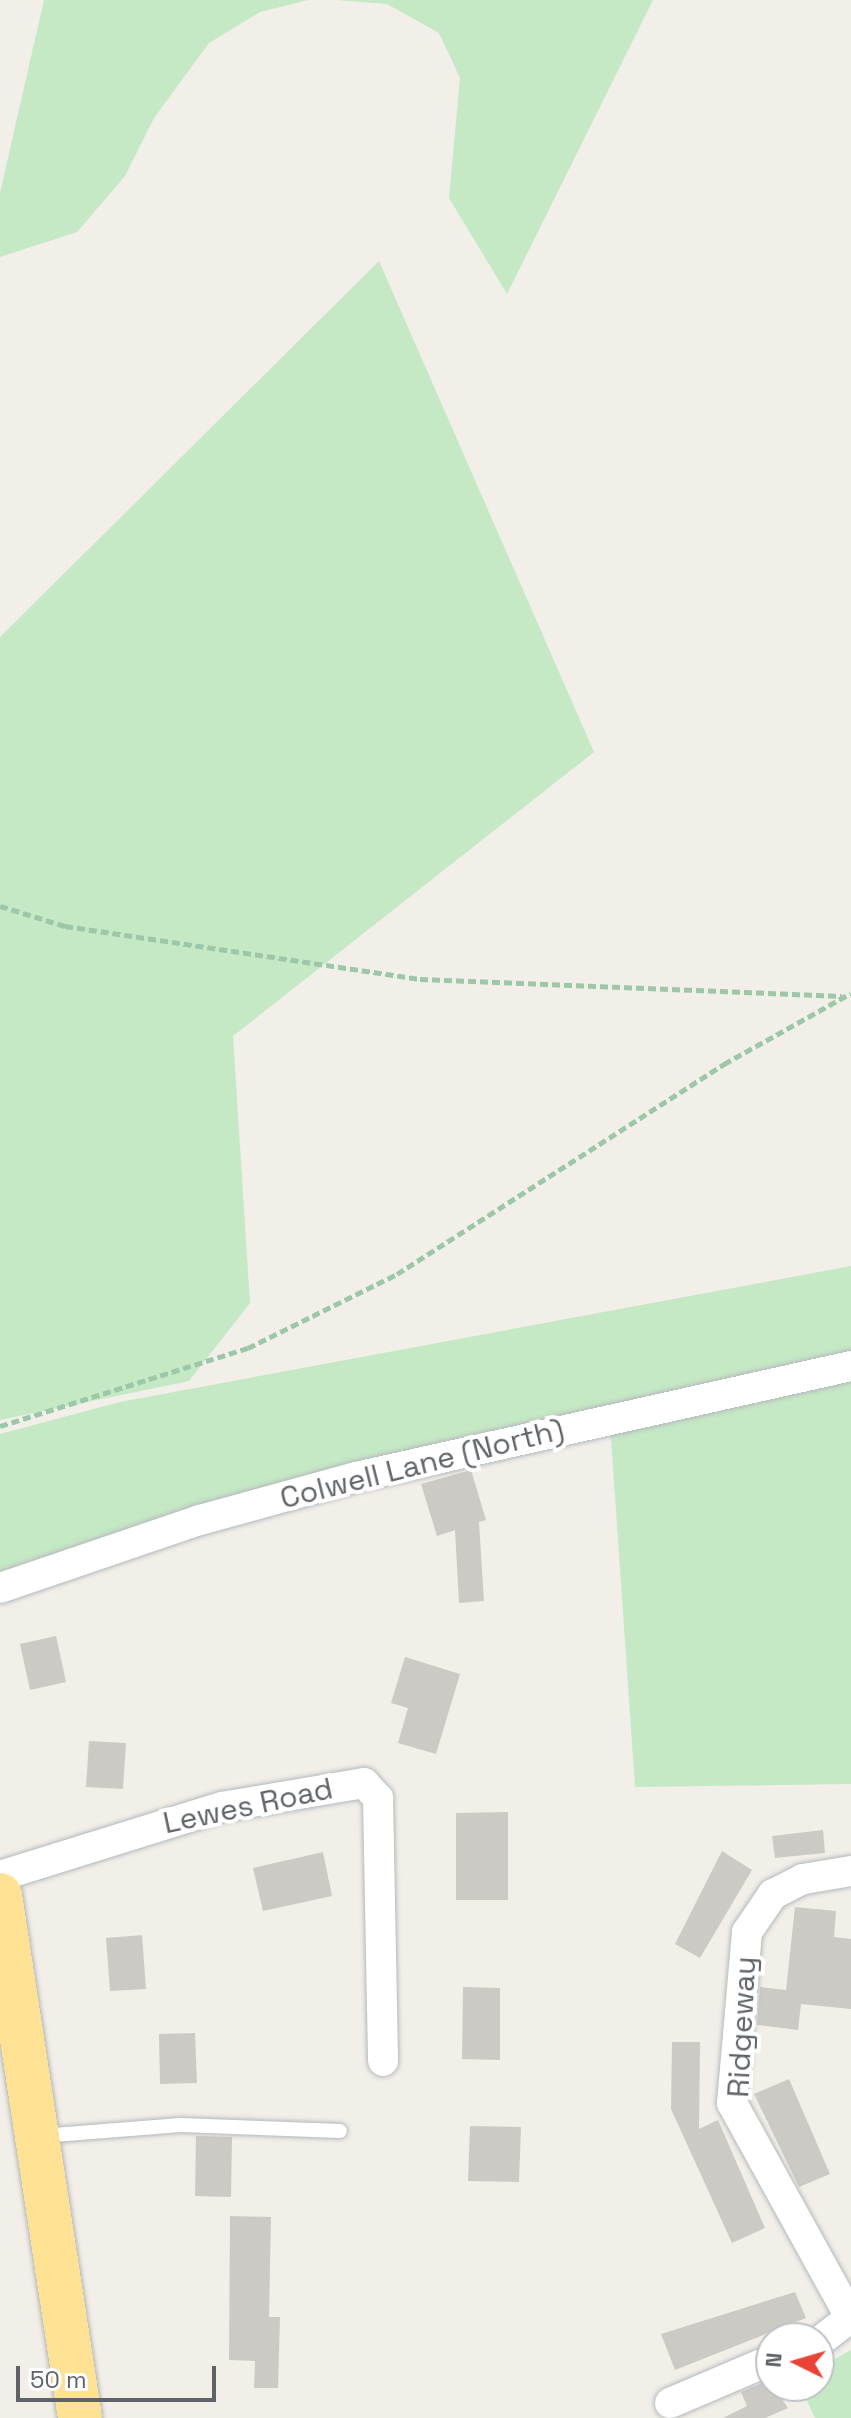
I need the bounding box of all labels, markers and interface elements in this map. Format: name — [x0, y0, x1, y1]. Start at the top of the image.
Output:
street label: Colwell Lane (North) — [276, 1411, 568, 1517]
street label: Lewes Road — [160, 1770, 336, 1842]
street label: Ridgeway — [720, 1955, 764, 2099]
north arrow — [755, 2322, 835, 2402]
scale bar — [20, 2350, 220, 2400]
text: N — [758, 2352, 788, 2369]
text: 50 m — [30, 2364, 87, 2395]

